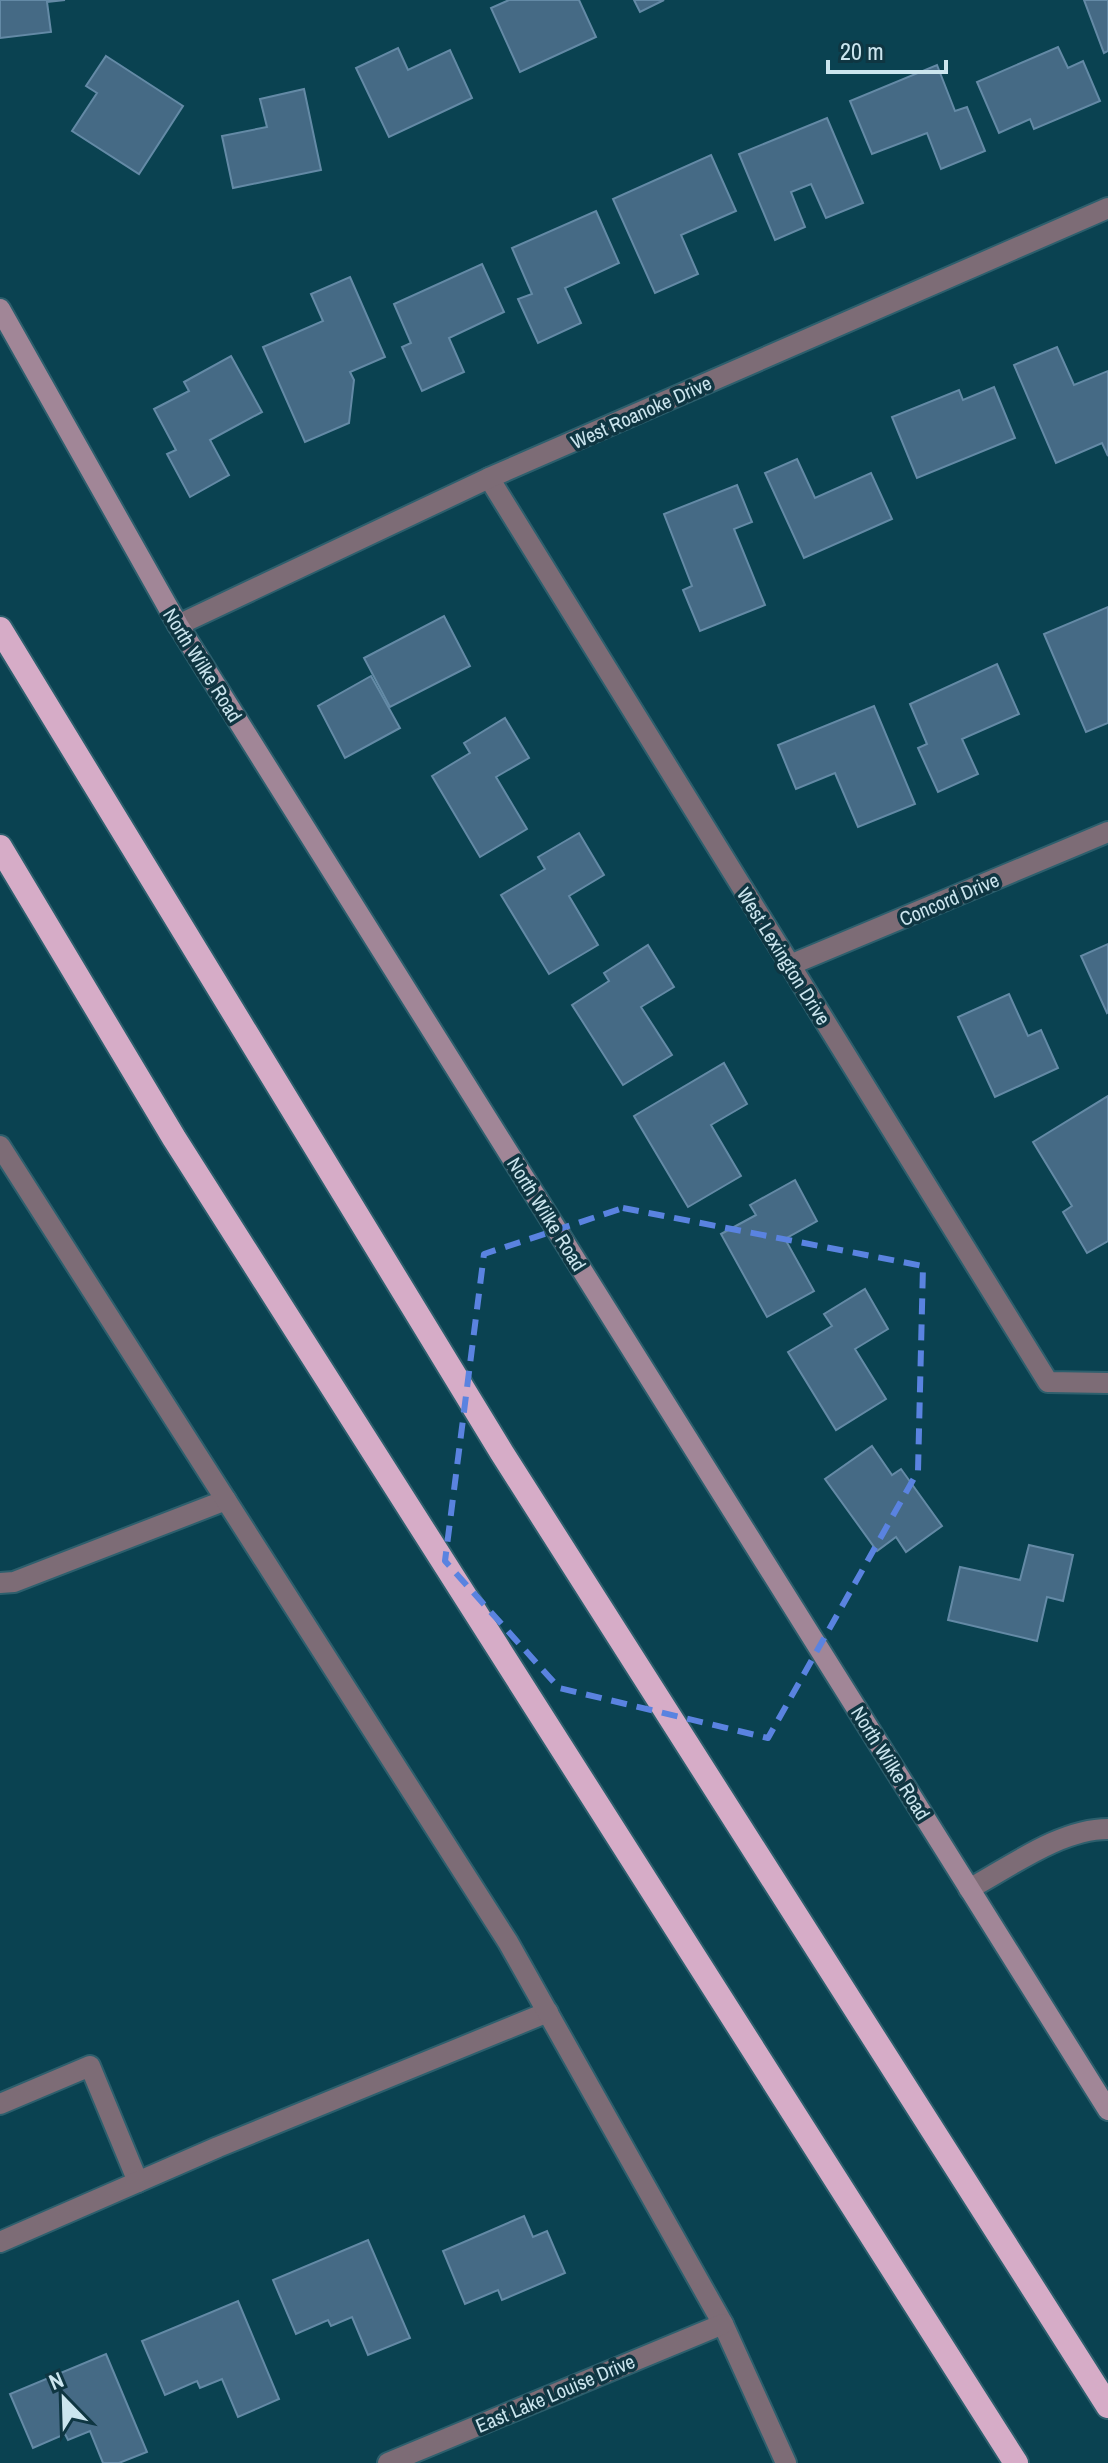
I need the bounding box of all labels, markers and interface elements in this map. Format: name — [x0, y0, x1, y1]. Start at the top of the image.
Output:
scale bar — [828, 24, 946, 74]
text: 20 m — [840, 35, 884, 67]
street label: West Roanoke Drive — [567, 369, 715, 455]
street label: North Wilke Road — [157, 603, 249, 727]
street label: Concord Drive — [895, 866, 1003, 932]
street label: West Lexington Drive — [731, 882, 837, 1030]
street label: North Wilke Road — [501, 1152, 593, 1276]
street label: North Wilke Road — [845, 1701, 937, 1825]
street label: East Lake Louise Drive — [471, 2347, 639, 2439]
north arrow — [24, 2359, 104, 2439]
text: N — [44, 2364, 68, 2397]

